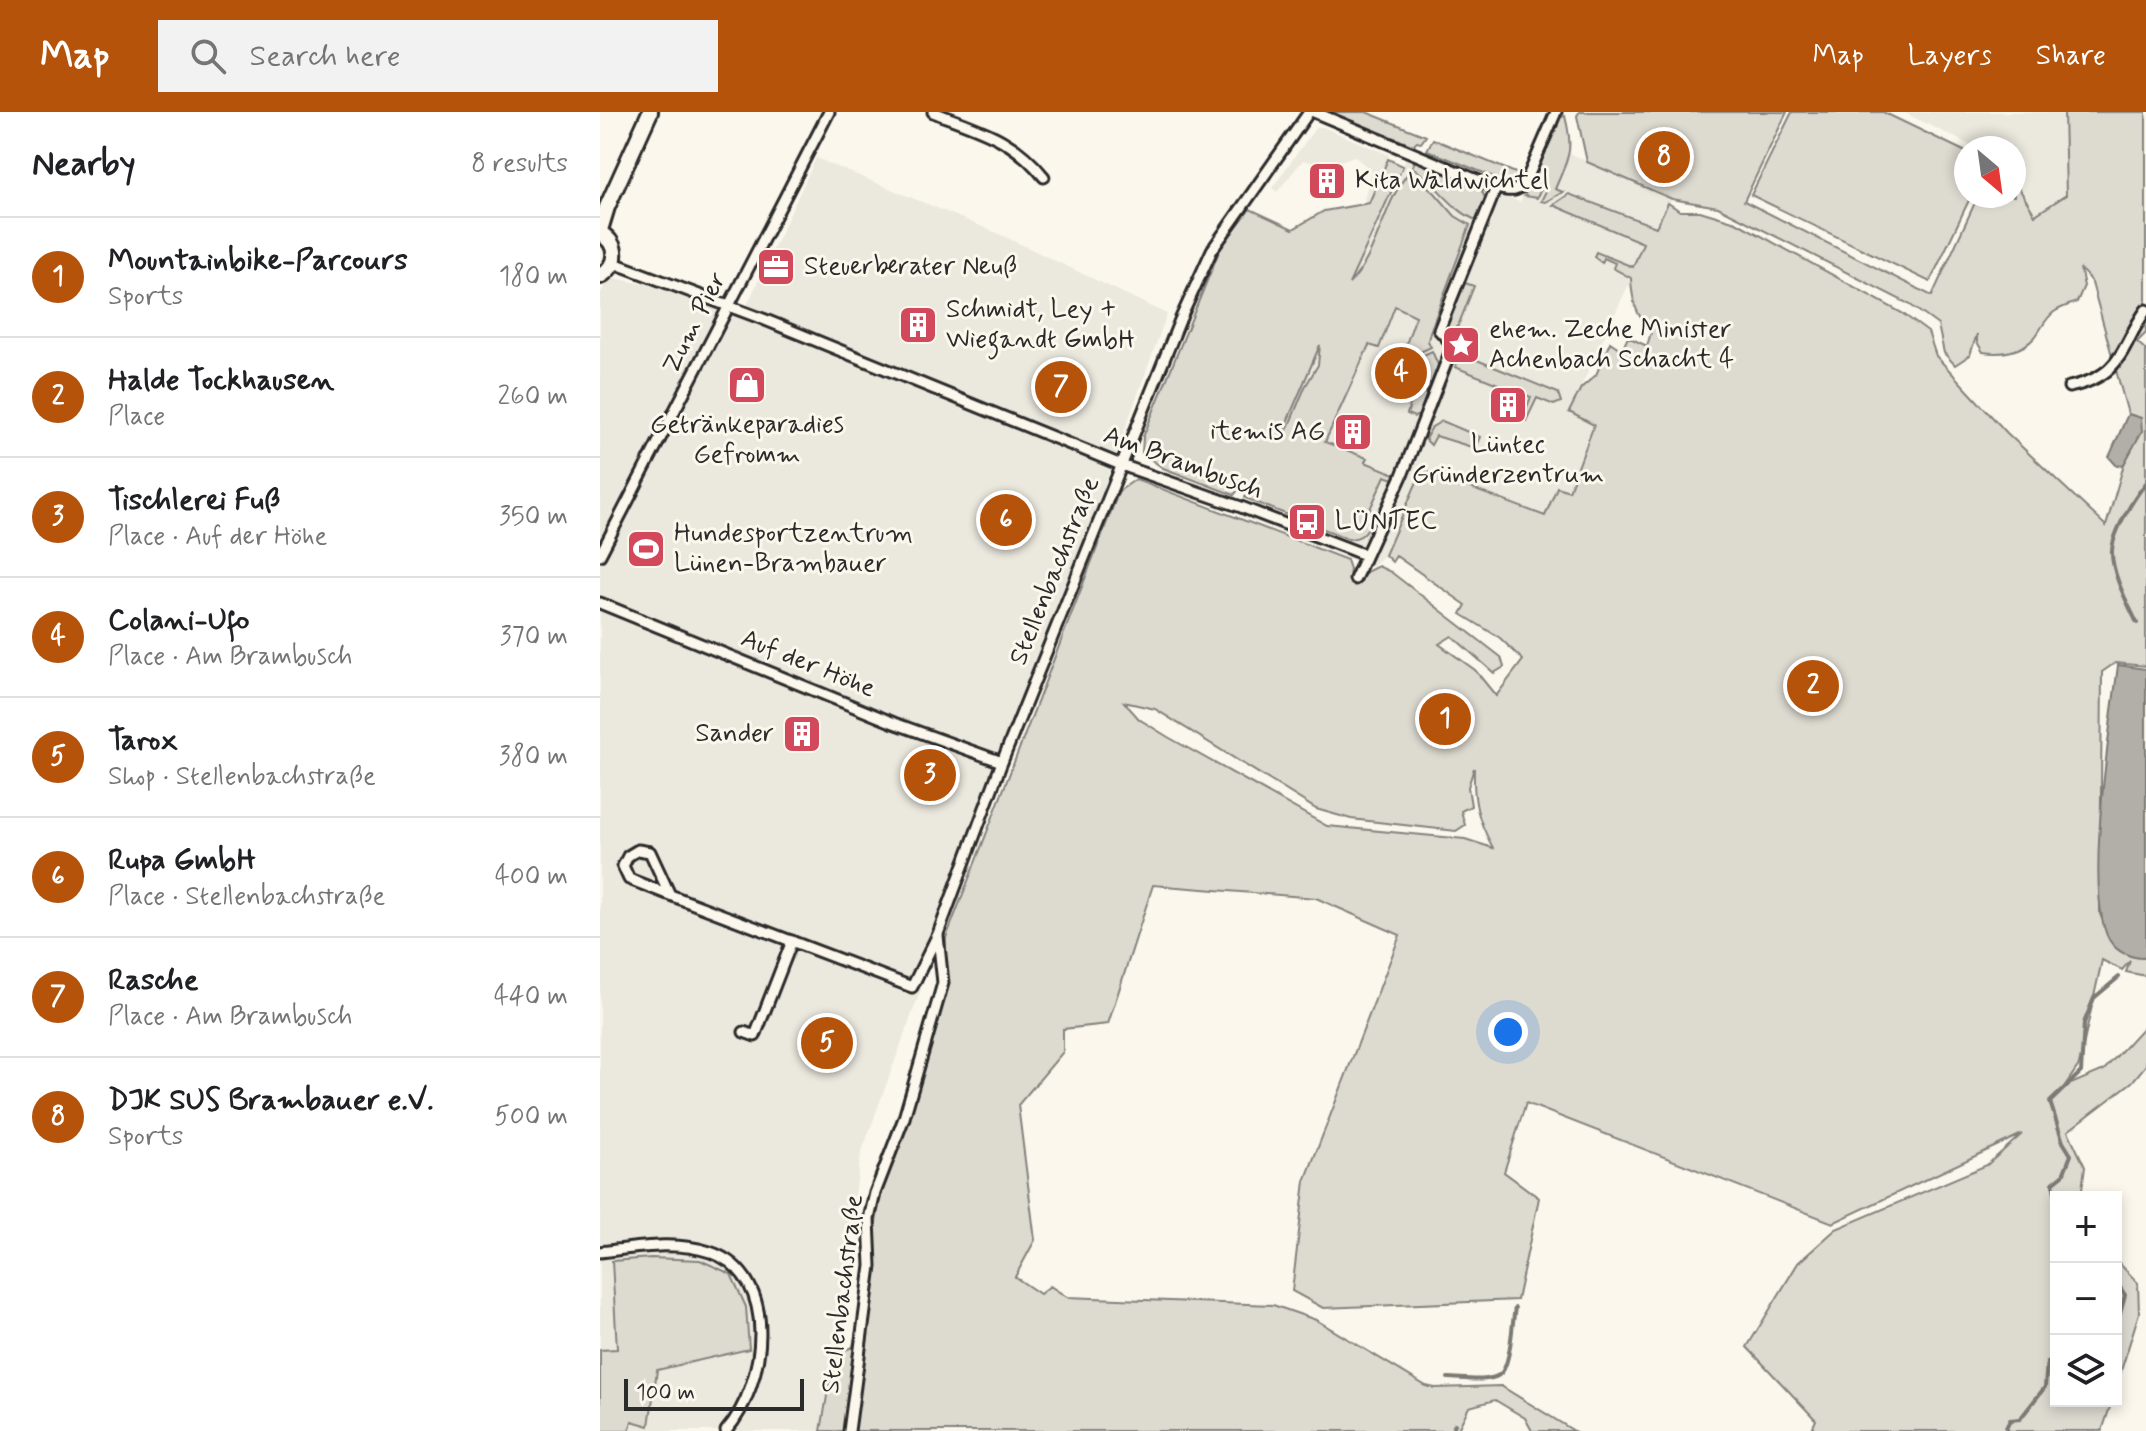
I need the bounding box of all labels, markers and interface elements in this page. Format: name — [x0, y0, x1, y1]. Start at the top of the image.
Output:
search box — [158, 20, 718, 92]
text: Map — [40, 32, 110, 81]
icon: search — [186, 34, 230, 78]
text: Search here — [250, 37, 401, 76]
text: Map — [1813, 38, 1864, 75]
text: Layers — [1908, 38, 1992, 75]
text: Share — [2036, 38, 2106, 75]
pin: 8 — [1638, 127, 1690, 187]
north arrow — [1954, 136, 2026, 208]
text: Nearby — [32, 142, 136, 187]
text: 8 results — [471, 147, 568, 181]
building icon: Kita Waldwichtel — [1306, 160, 1348, 202]
place label: Kita Waldwichtel — [1355, 164, 1549, 198]
text: Mountainbike-Parcours — [108, 241, 408, 280]
office icon: Steuerberater Neuß — [755, 246, 797, 288]
place label: Steuerberater Neuß — [804, 250, 1017, 284]
text: 1 — [52, 260, 64, 294]
text: 180 m — [499, 260, 568, 294]
street label: Zum Pier — [655, 266, 735, 380]
text: Sports — [108, 280, 183, 314]
place label: Schmidt, Ley + Wiegandt GmbH — [946, 293, 1135, 360]
building icon: Schmidt, Ley + Wiegandt GmbH — [897, 304, 939, 346]
place label: ehem. Zeche Minister Achenbach Schacht 4 — [1489, 313, 1734, 377]
place icon: ehem. Zeche Minister Achenbach Schacht 4 — [1440, 324, 1482, 366]
pin: 4 — [1375, 343, 1427, 403]
pin: 7 — [1035, 357, 1087, 417]
text: Halde Tockhausen — [108, 361, 334, 400]
shop icon: Getränkeparadies Gefromm — [726, 364, 768, 406]
text: 2 — [52, 380, 64, 414]
text: 260 m — [498, 380, 568, 414]
building icon: Lüntec Gründerzentrum — [1487, 384, 1529, 426]
text: Place — [108, 400, 165, 434]
place label: Getränkeparadies Gefromm — [650, 408, 844, 472]
building icon: itemis AG — [1332, 411, 1374, 453]
place label: itemis AG — [1210, 415, 1325, 449]
street label: Am Brambusch — [1099, 418, 1267, 508]
place label: Lüntec Gründerzentrum — [1412, 428, 1604, 492]
street label: Stellenbachstraße — [1002, 472, 1108, 670]
text: Tischlerei Fuß — [108, 481, 280, 520]
pin: 6 — [980, 490, 1032, 550]
text: 3 — [52, 500, 64, 534]
text: 350 m — [499, 500, 568, 534]
bus stop icon: LÜNTEC — [1286, 501, 1328, 543]
place label: LÜNTEC — [1335, 505, 1437, 539]
place label: Hundesportzentrum Lünen-Brambauer — [674, 517, 913, 581]
text: Place · Auf der Höhe — [108, 520, 327, 554]
sports icon: Hundesportzentrum Lünen-Brambauer — [625, 528, 667, 570]
text: Colani-Ufo — [108, 601, 250, 640]
text: 4 — [50, 620, 66, 654]
text: 370 m — [500, 620, 568, 654]
street label: Auf der Höhe — [736, 622, 880, 706]
text: Place · Am Brambusch — [108, 640, 353, 674]
pin: 2 — [1787, 656, 1839, 716]
pin: 1 — [1419, 689, 1471, 749]
building icon: Sander — [781, 713, 823, 755]
place label: Sander — [695, 717, 774, 751]
text: Tarox — [108, 721, 178, 760]
text: 5 — [50, 740, 66, 774]
text: 380 m — [499, 740, 568, 774]
pin: 3 — [904, 745, 956, 805]
text: Shop · Stellenbachstraße — [108, 760, 376, 794]
text: Rupa GmbH — [108, 841, 256, 880]
text: 6 — [51, 860, 65, 894]
text: 400 m — [495, 860, 568, 894]
text: Place · Stellenbachstraße — [108, 880, 385, 914]
text: Rasche — [108, 961, 199, 1000]
text: 7 — [50, 980, 66, 1014]
text: 440 m — [494, 980, 568, 1014]
text: Place · Am Brambusch — [108, 1000, 353, 1034]
your location — [1488, 1012, 1528, 1052]
pin: 5 — [801, 1013, 853, 1073]
text: DJK SUS Brambauer e.V. — [108, 1081, 433, 1120]
text: 8 — [51, 1100, 65, 1134]
text: 500 m — [494, 1100, 568, 1134]
text: Sports — [108, 1120, 183, 1154]
map controls — [2050, 1191, 2122, 1407]
button: + — [2050, 1191, 2122, 1263]
street label: Stellenbachstraße — [814, 1192, 872, 1395]
button: − — [2050, 1263, 2122, 1335]
button: layers — [2050, 1335, 2122, 1407]
scale bar — [624, 1375, 804, 1411]
text: 100 m — [636, 1379, 695, 1407]

